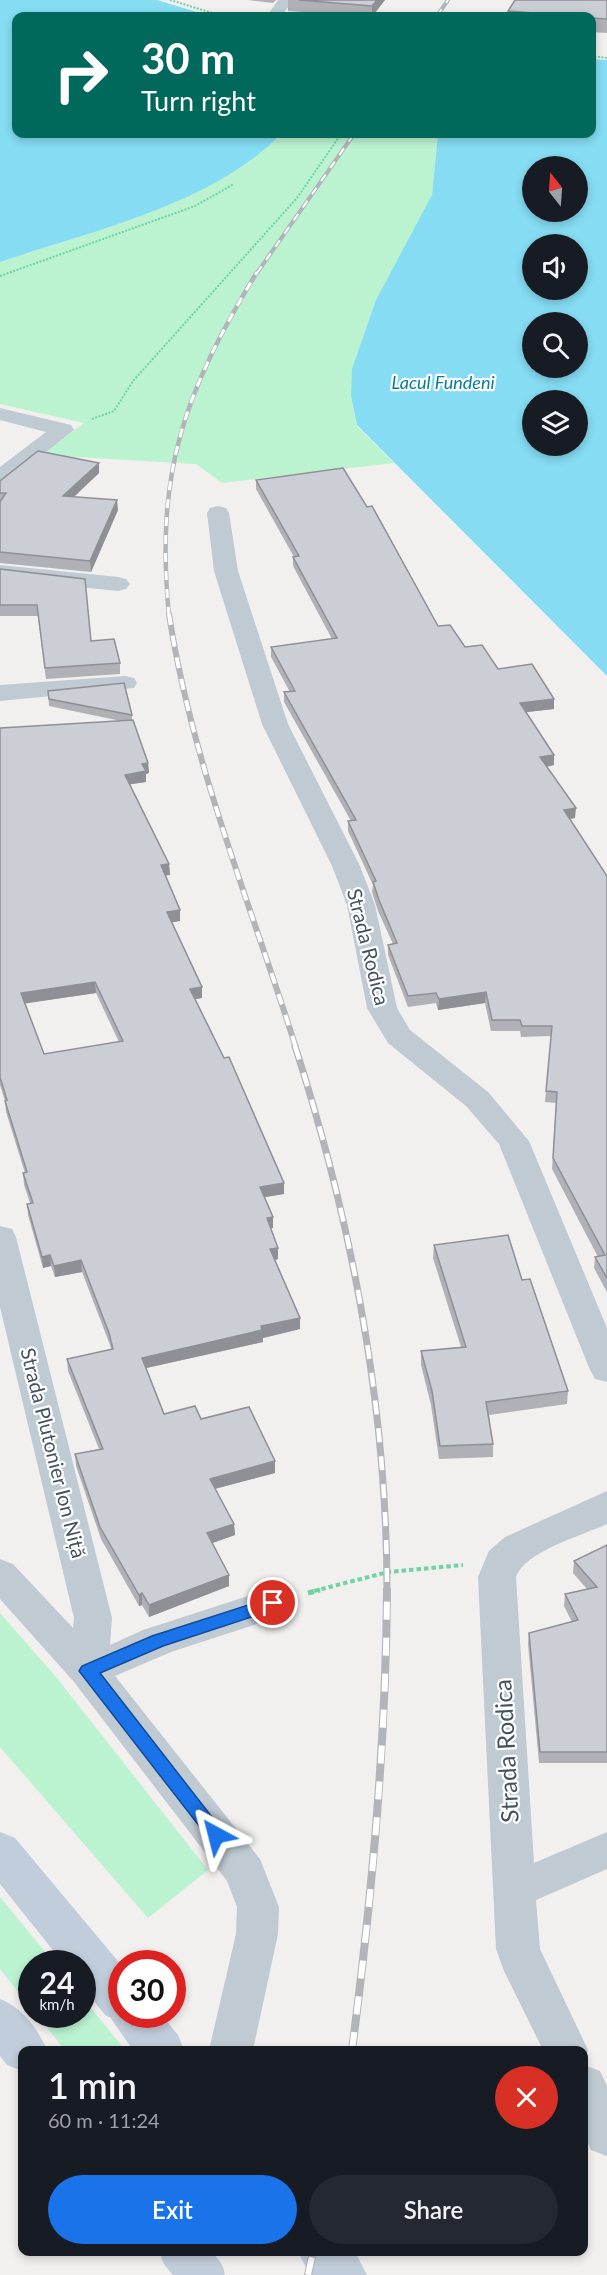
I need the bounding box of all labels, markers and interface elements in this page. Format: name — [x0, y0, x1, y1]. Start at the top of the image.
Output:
text: 30 m — [141, 33, 235, 83]
icon: right — [42, 36, 120, 114]
text: Turn right — [141, 84, 256, 117]
north arrow — [522, 156, 588, 222]
map controls — [522, 156, 588, 456]
button: sound — [522, 234, 588, 300]
button: search — [522, 312, 588, 378]
water label: Lacul Fundeni — [391, 371, 495, 393]
button: layers — [522, 390, 588, 456]
street label: Strada Rodica — [343, 886, 395, 1008]
street label: Strada Plutonier Ion Niță — [16, 1345, 92, 1560]
pin — [247, 1577, 298, 1628]
icon: arrive — [256, 1586, 289, 1619]
street label: Strada Rodica — [487, 1679, 524, 1824]
position arrow — [184, 1803, 248, 1867]
speed limit sign: 30 — [108, 1950, 186, 2028]
text: 24 — [40, 1964, 74, 2000]
text: km/h — [39, 1995, 75, 2013]
text: 1 min — [48, 2063, 137, 2107]
button: close — [495, 2066, 558, 2129]
text: 60 m · 11:24 — [48, 2108, 160, 2132]
button: Exit — [48, 2175, 297, 2244]
button: Share — [309, 2175, 558, 2244]

